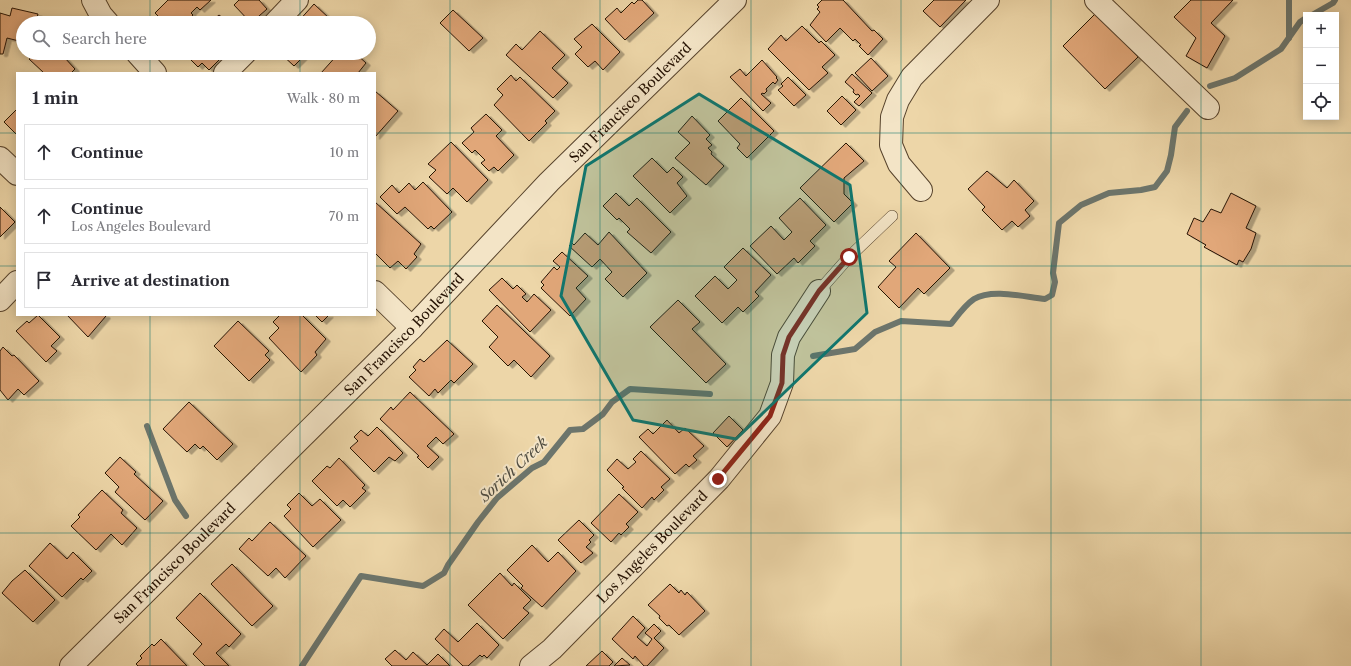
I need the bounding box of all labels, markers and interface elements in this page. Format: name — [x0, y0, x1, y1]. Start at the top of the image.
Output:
map controls — [1303, 12, 1339, 120]
button: + — [1303, 12, 1339, 48]
search box — [16, 16, 376, 60]
icon: search — [30, 27, 52, 49]
text: Search here — [62, 29, 147, 48]
street label: San Francisco Boulevard — [565, 38, 696, 166]
button: − — [1303, 48, 1339, 84]
button: locate — [1303, 84, 1339, 120]
text: 1 min — [32, 88, 79, 108]
text: Walk · 80 m — [287, 90, 360, 106]
icon: ahead — [33, 141, 55, 163]
text: Continue — [71, 143, 143, 162]
text: 10 m — [330, 144, 359, 160]
text: Continue — [71, 199, 143, 218]
icon: ahead — [33, 205, 55, 227]
text: 70 m — [329, 208, 359, 224]
text: Los Angeles Boulevard — [71, 218, 211, 234]
route start — [840, 248, 858, 266]
icon: arrive — [33, 269, 55, 291]
street label: San Francisco Boulevard — [340, 269, 468, 399]
text: Arrive at destination — [71, 271, 230, 290]
water label: Sorich Creek — [474, 432, 551, 506]
route end — [709, 470, 727, 488]
street label: Los Angeles Boulevard — [593, 487, 712, 607]
street label: San Francisco Boulevard — [110, 499, 240, 627]

